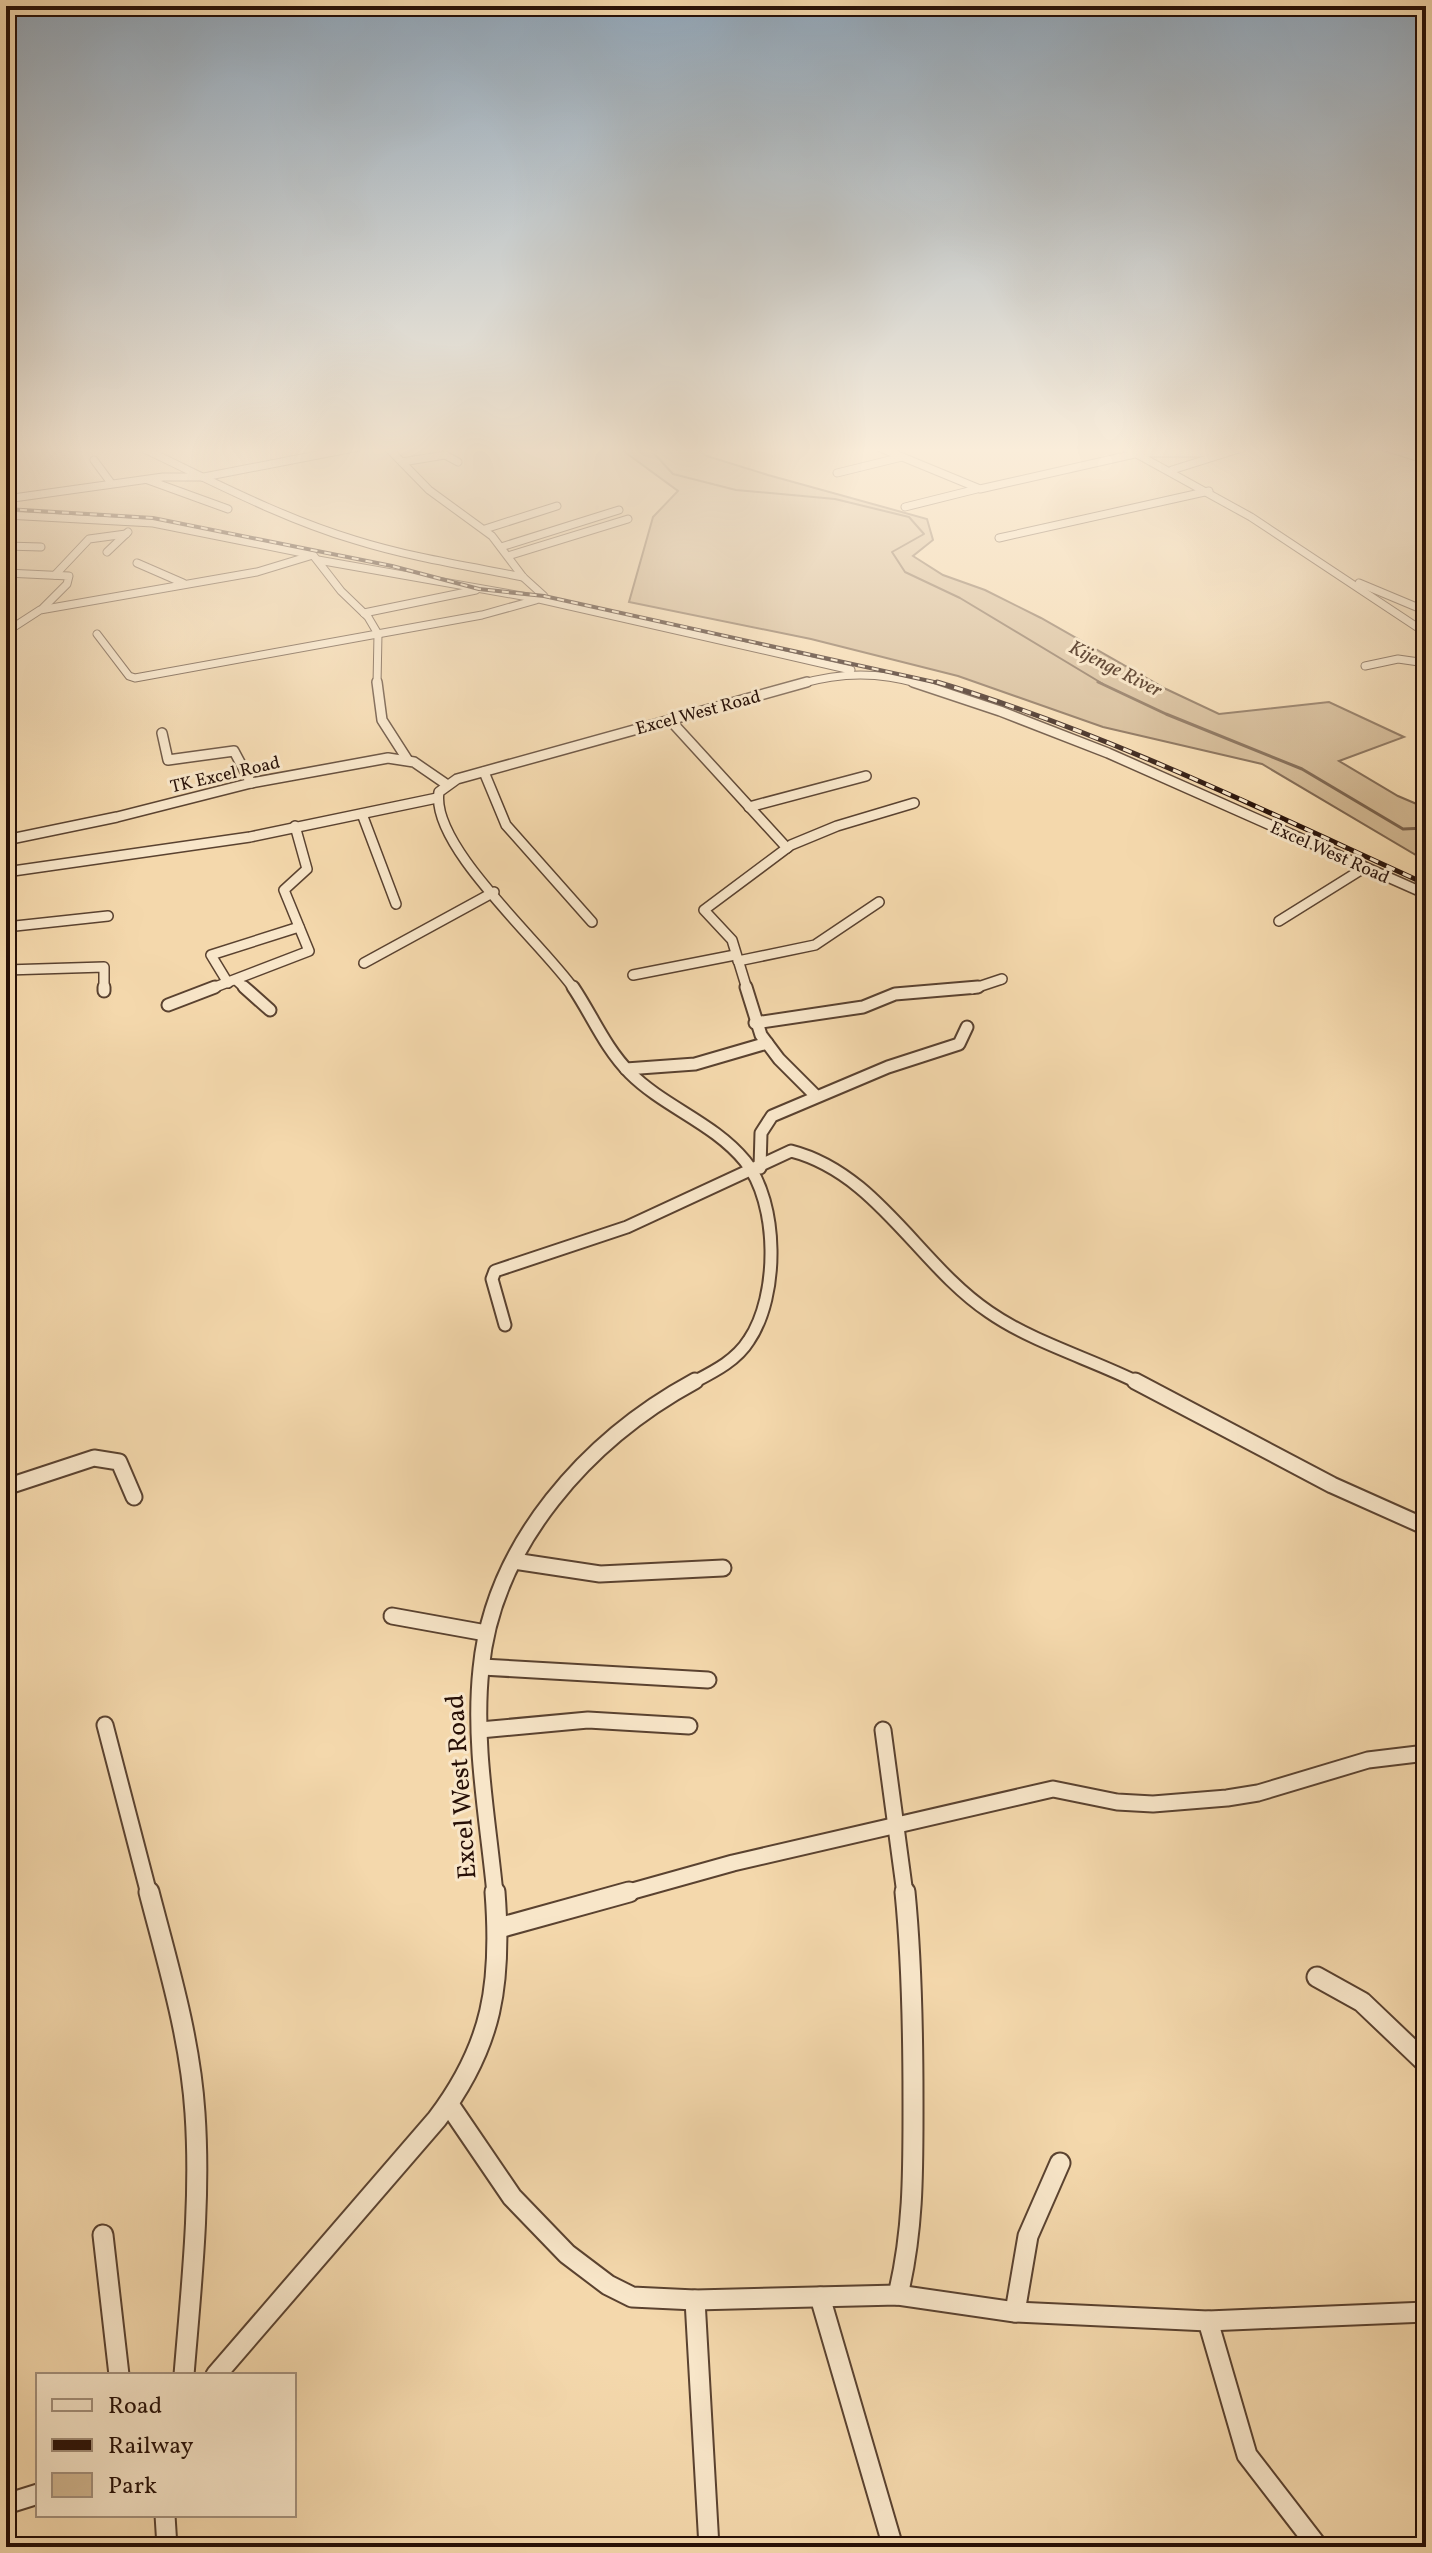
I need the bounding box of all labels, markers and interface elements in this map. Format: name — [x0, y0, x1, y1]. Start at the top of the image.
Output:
water label: Kijenge River — [1064, 634, 1167, 705]
street label: Excel West Road — [633, 685, 764, 742]
street label: TK Excel Road — [168, 751, 283, 800]
street label: Excel West Road — [1266, 816, 1393, 891]
street label: Excel West Road — [438, 1693, 486, 1881]
legend — [36, 2373, 296, 2517]
text: Road — [108, 2390, 162, 2424]
text: Railway — [108, 2430, 194, 2464]
text: Park — [108, 2470, 157, 2504]

